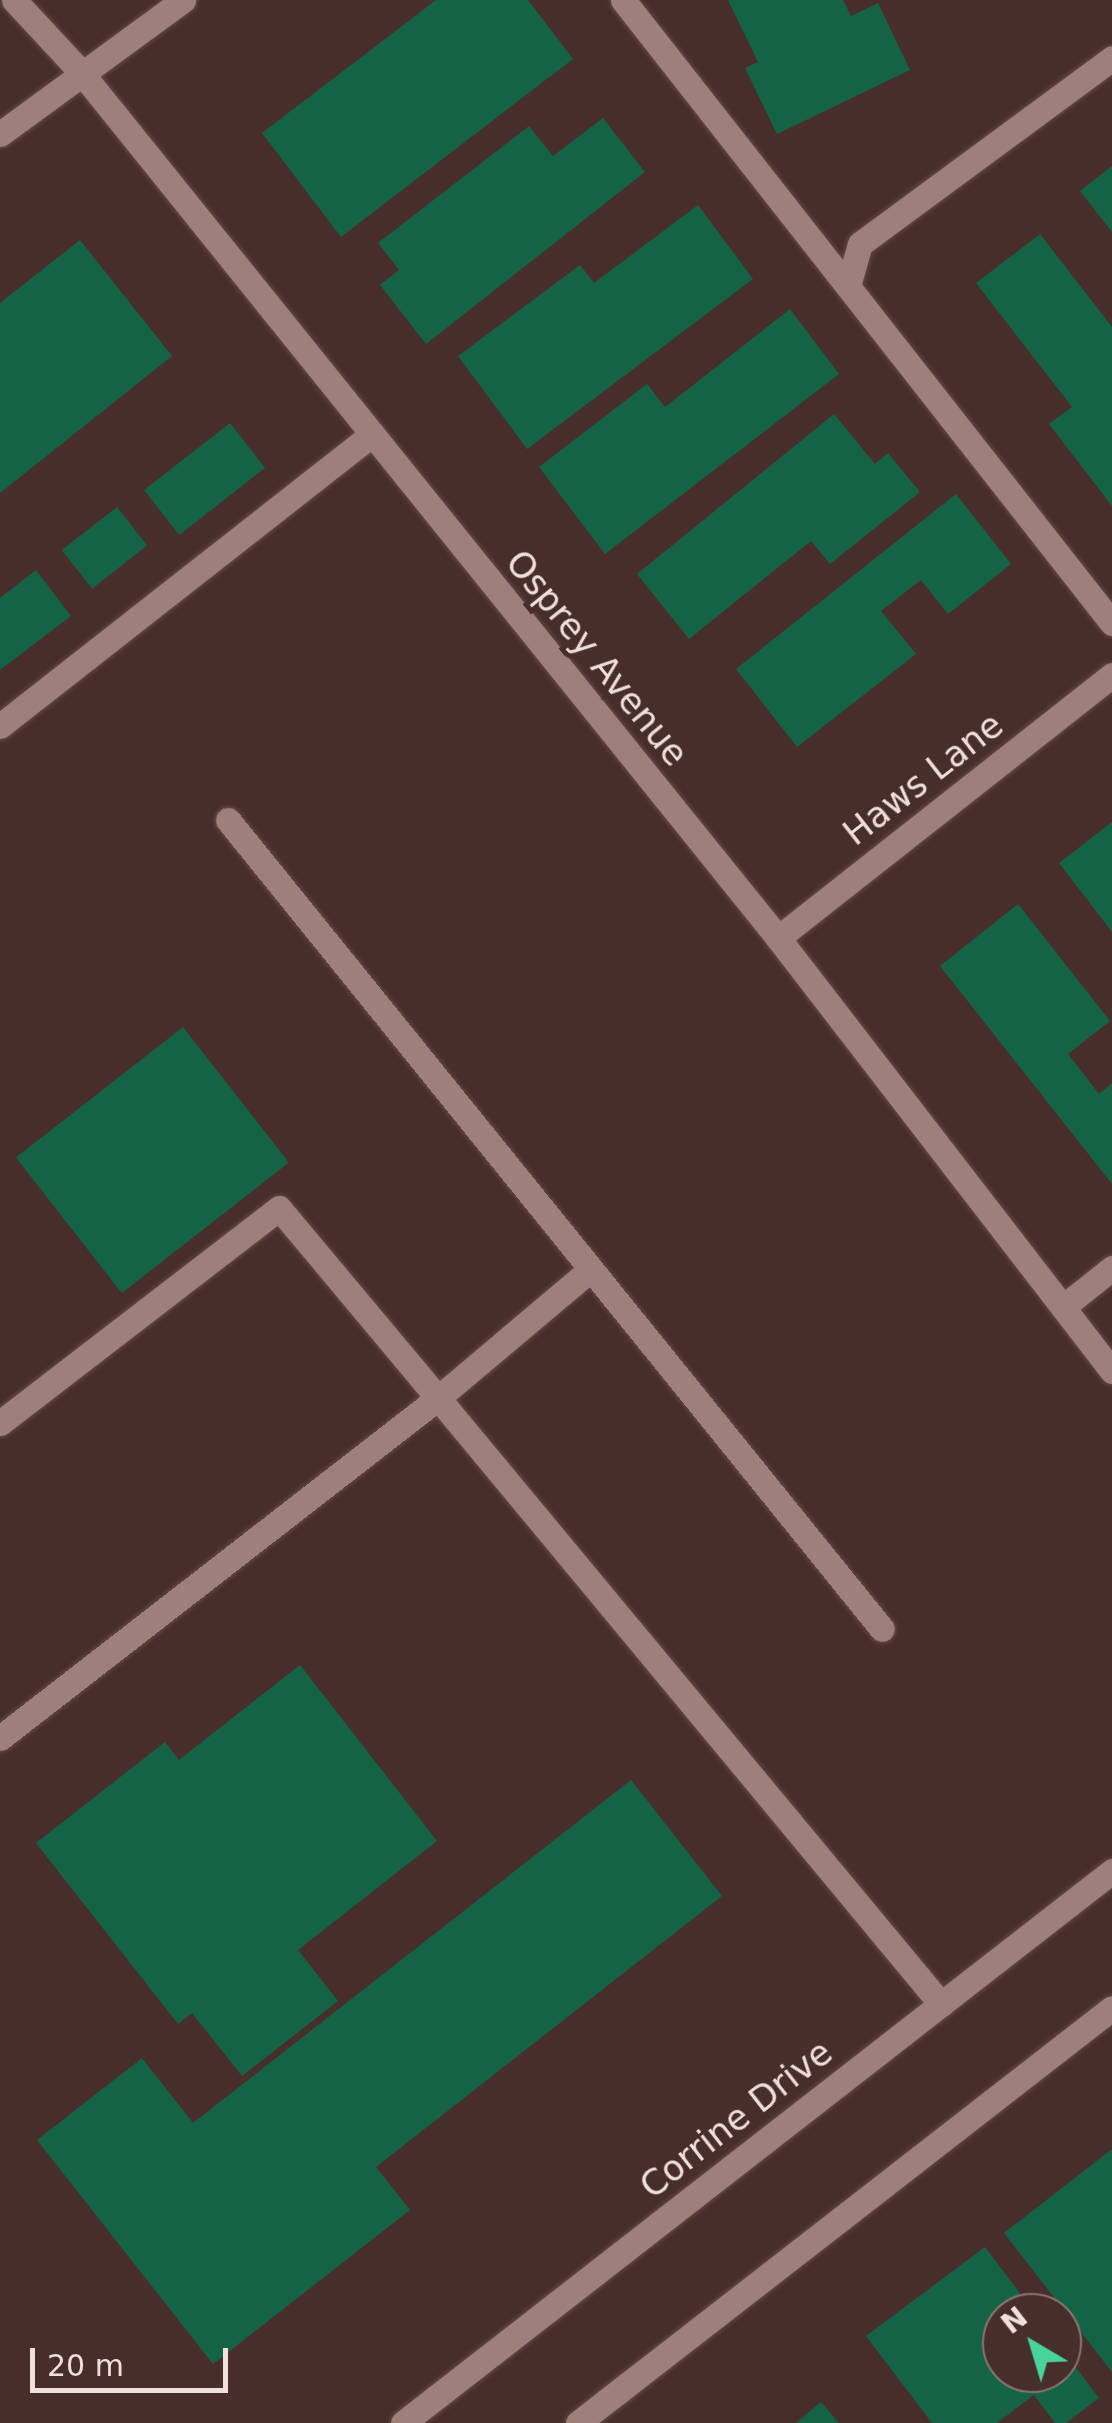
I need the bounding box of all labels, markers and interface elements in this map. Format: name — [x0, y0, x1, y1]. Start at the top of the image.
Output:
street label: Osprey Avenue — [497, 542, 697, 774]
street label: Haws Lane — [835, 704, 1011, 854]
street label: Corrine Drive — [632, 2031, 840, 2207]
north arrow — [982, 2293, 1082, 2393]
text: N — [995, 2300, 1034, 2341]
scale bar — [35, 2328, 232, 2390]
text: 20 m — [47, 2348, 124, 2383]

